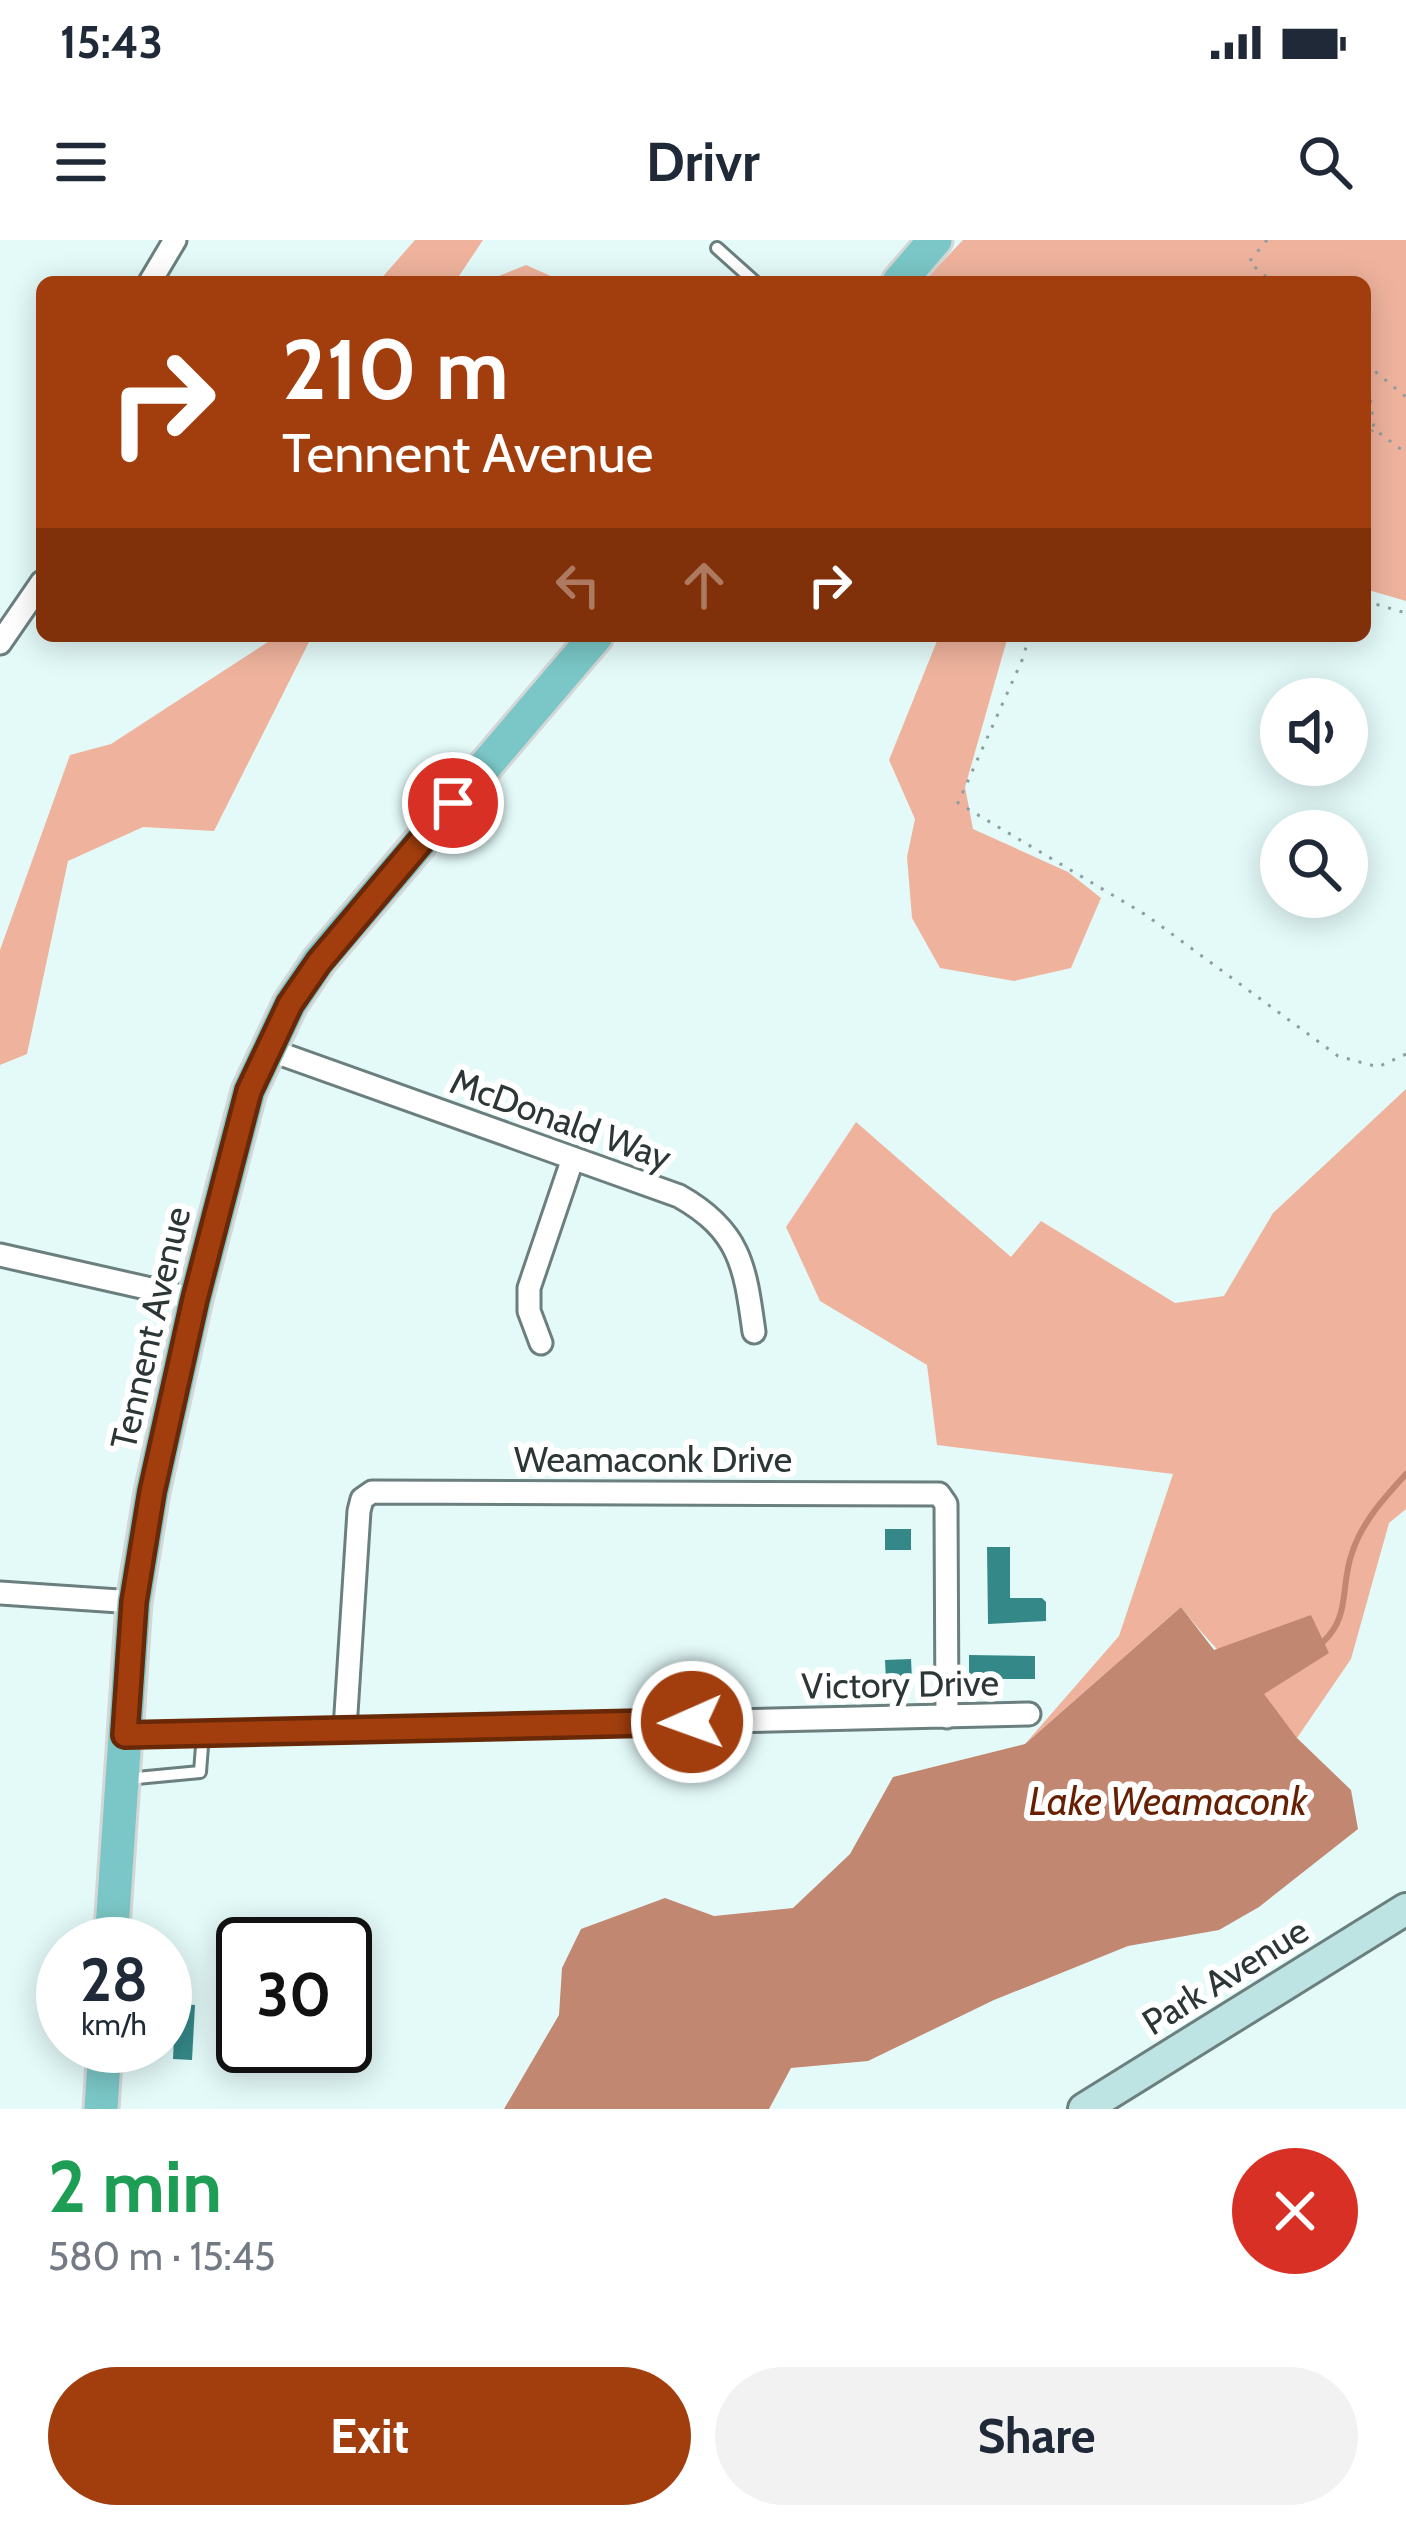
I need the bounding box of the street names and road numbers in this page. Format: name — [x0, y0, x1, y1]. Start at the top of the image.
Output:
street label: McDonald Way — [445, 1059, 677, 1179]
street label: Tennent Avenue — [101, 1202, 199, 1454]
street label: Weamaconk Drive — [514, 1437, 792, 1481]
street label: Victory Drive — [801, 1660, 999, 1708]
street label: Park Avenue — [1134, 1908, 1316, 2044]

